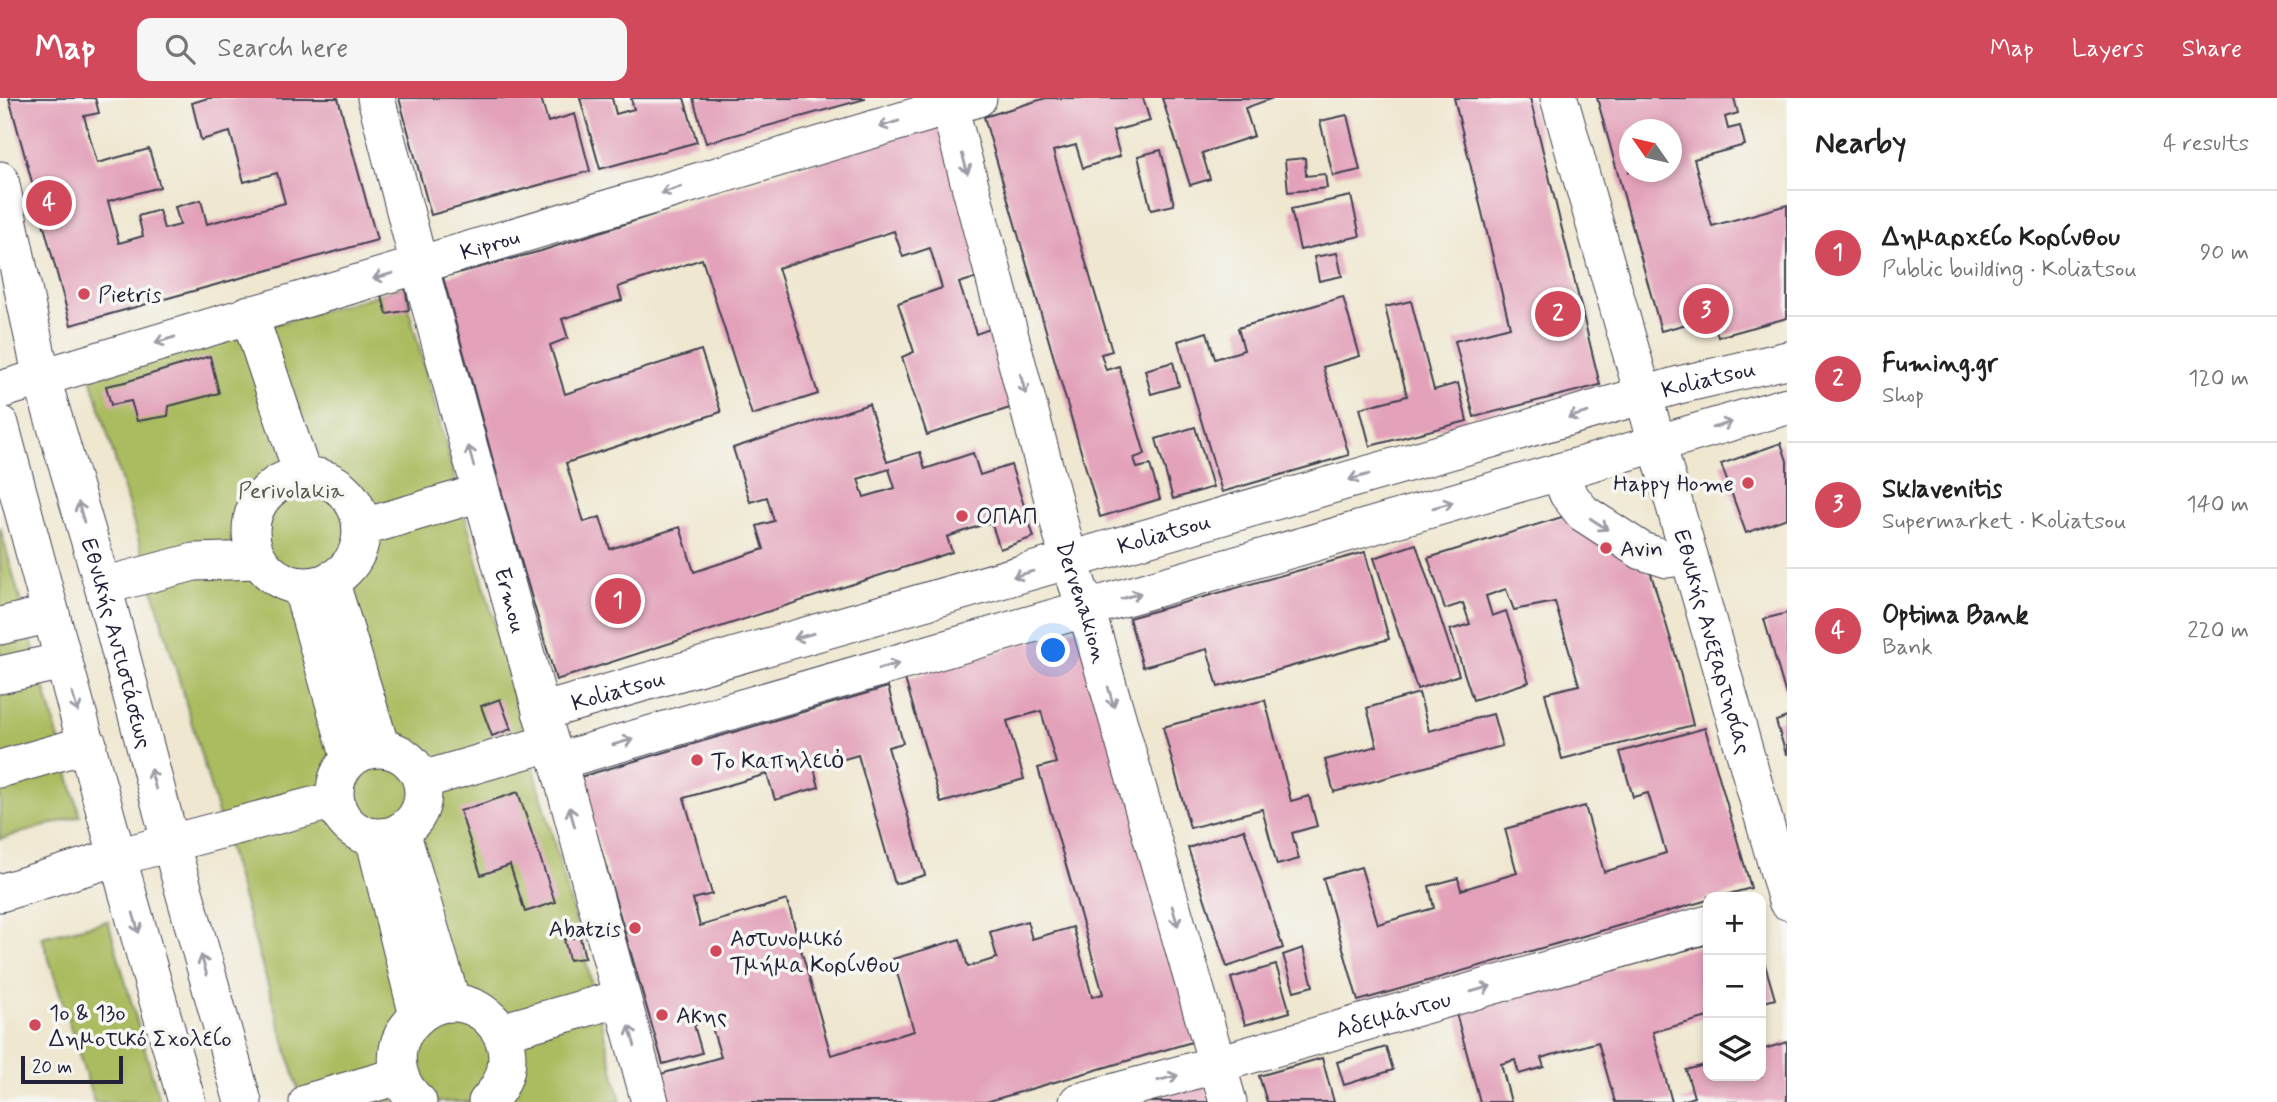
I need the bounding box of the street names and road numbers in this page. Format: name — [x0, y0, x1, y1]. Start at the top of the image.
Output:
street label: Kiprou — [457, 223, 523, 269]
street label: Koliatsou — [1658, 355, 1759, 406]
street label: Koliatsou — [1114, 507, 1214, 563]
street label: Εθνικής Ανεξαρτησίας — [1665, 526, 1758, 758]
street label: Εθνικής Αντιστάσεως — [73, 535, 158, 752]
street label: Dervenakion — [1048, 538, 1114, 667]
street label: Ermou — [486, 564, 532, 637]
street label: Koliatsou — [568, 664, 669, 719]
street label: Αδειμάντου — [1332, 985, 1455, 1047]

